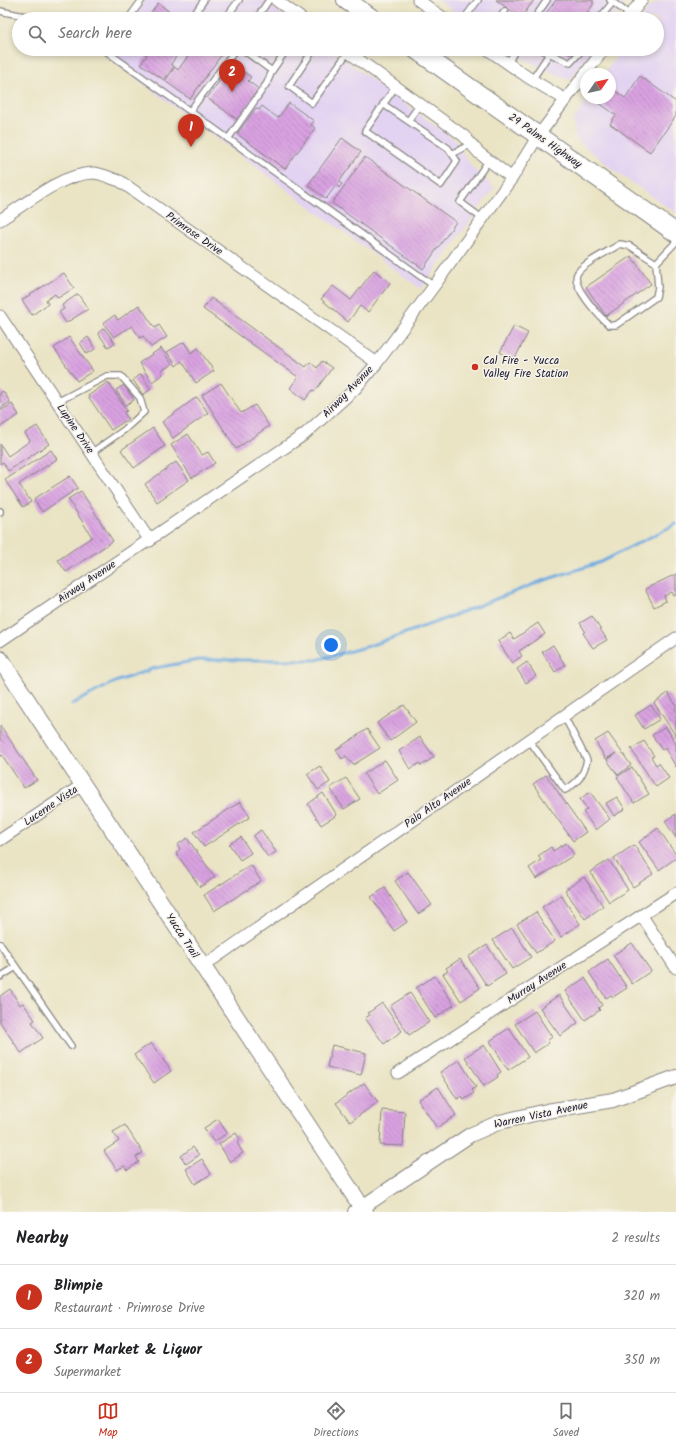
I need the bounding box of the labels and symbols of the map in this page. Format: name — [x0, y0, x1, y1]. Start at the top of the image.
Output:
pin: 2 — [219, 59, 245, 92]
north arrow — [580, 68, 616, 104]
street label: 29 Palms Highway — [504, 109, 586, 174]
pin: 1 — [178, 114, 204, 147]
street label: Primrose Drive — [162, 208, 226, 261]
place label: Cal Fire - Yucca Valley Fire Station — [483, 352, 568, 383]
street label: Airway Avenue — [318, 361, 378, 423]
marker: Cal Fire - Yucca Valley Fire Station — [470, 362, 480, 372]
street label: Lupine Drive — [52, 400, 99, 458]
street label: Airway Avenue — [54, 556, 120, 608]
your location — [321, 635, 341, 655]
street label: Palo Alto Avenue — [401, 773, 475, 833]
street label: Lucerne Vista — [20, 781, 82, 831]
street label: Yucca Trail — [161, 910, 204, 963]
street label: Murray Avenue — [503, 957, 571, 1009]
street label: Warren Vista Avenue — [492, 1096, 590, 1134]

